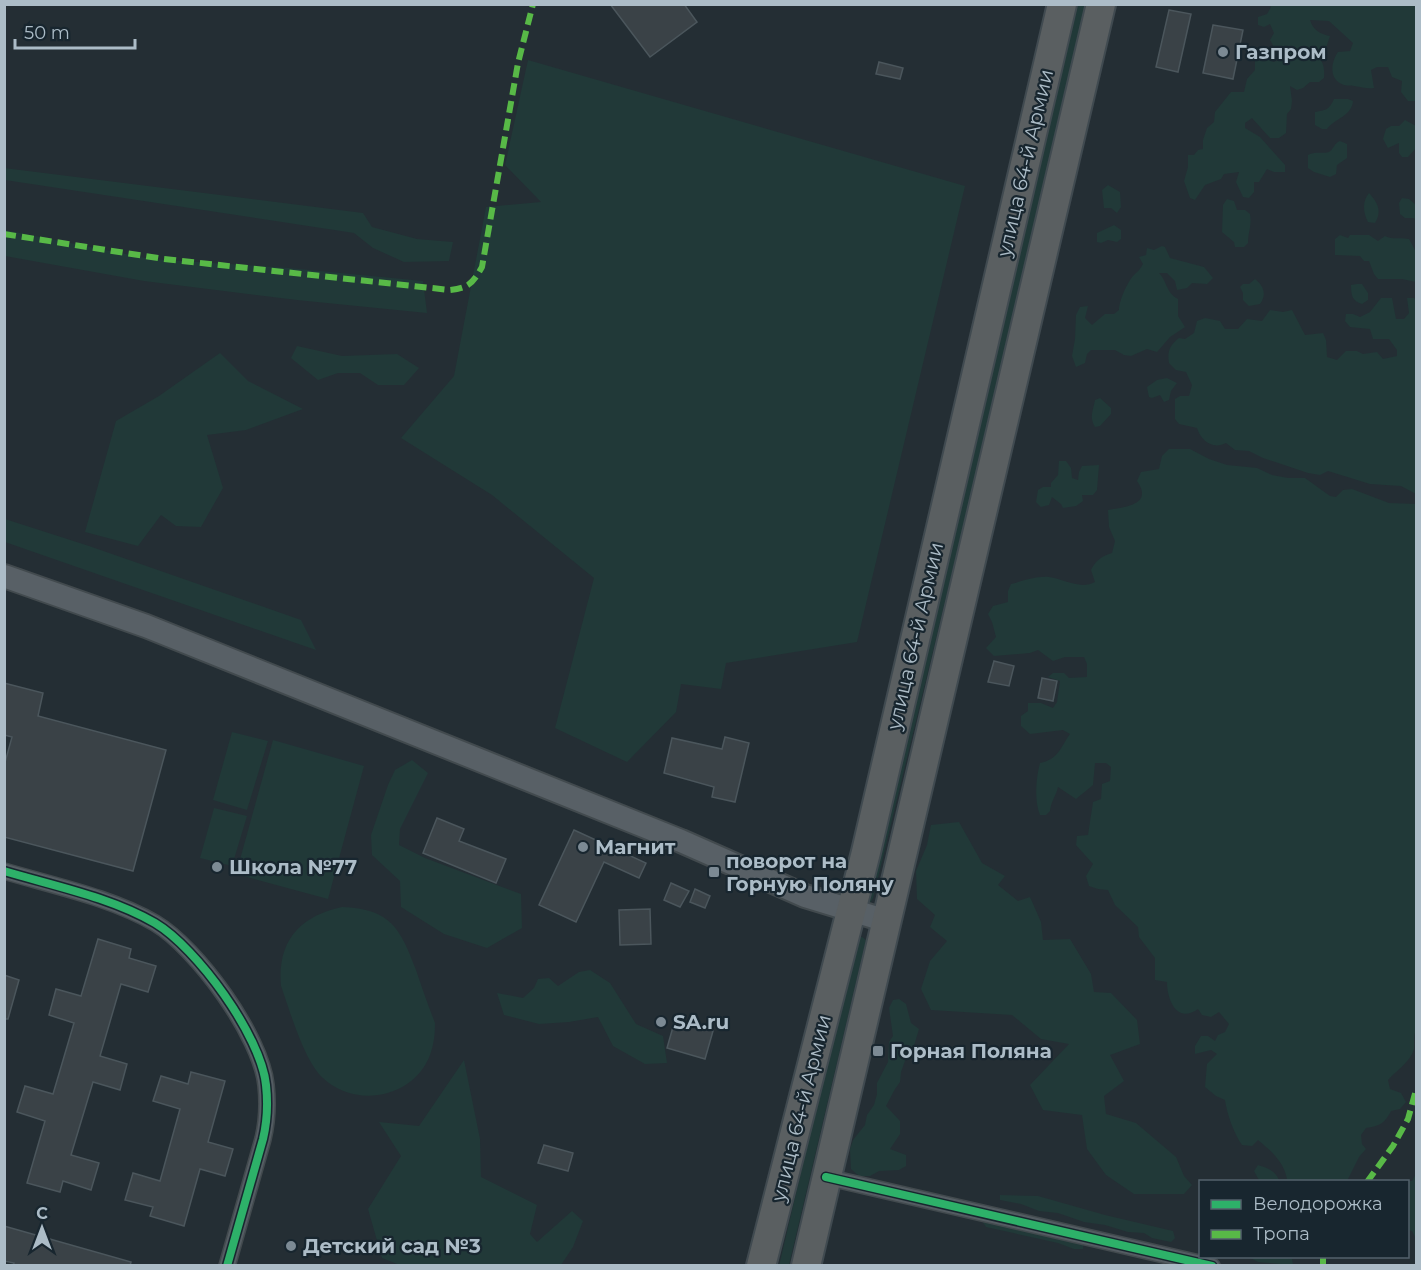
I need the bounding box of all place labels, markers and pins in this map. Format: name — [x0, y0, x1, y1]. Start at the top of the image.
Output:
place label: Газпром — [1235, 40, 1327, 64]
marker: Газпром — [1216, 45, 1230, 59]
place label: Магнит — [595, 835, 676, 859]
marker: Магнит — [576, 840, 590, 854]
place label: поворот на Горную Поляну — [726, 849, 894, 896]
place label: Школа №77 — [229, 855, 357, 879]
marker: Школа №77 — [210, 860, 224, 874]
marker: поворот на Горную Поляну — [707, 865, 721, 879]
place label: SA.ru — [673, 1010, 729, 1034]
marker: SA.ru — [654, 1015, 668, 1029]
place label: Горная Поляна — [890, 1039, 1052, 1063]
marker: Горная Поляна — [871, 1044, 885, 1058]
place label: Детский сад №3 — [303, 1234, 481, 1258]
marker: Детский сад №3 — [284, 1239, 298, 1253]

